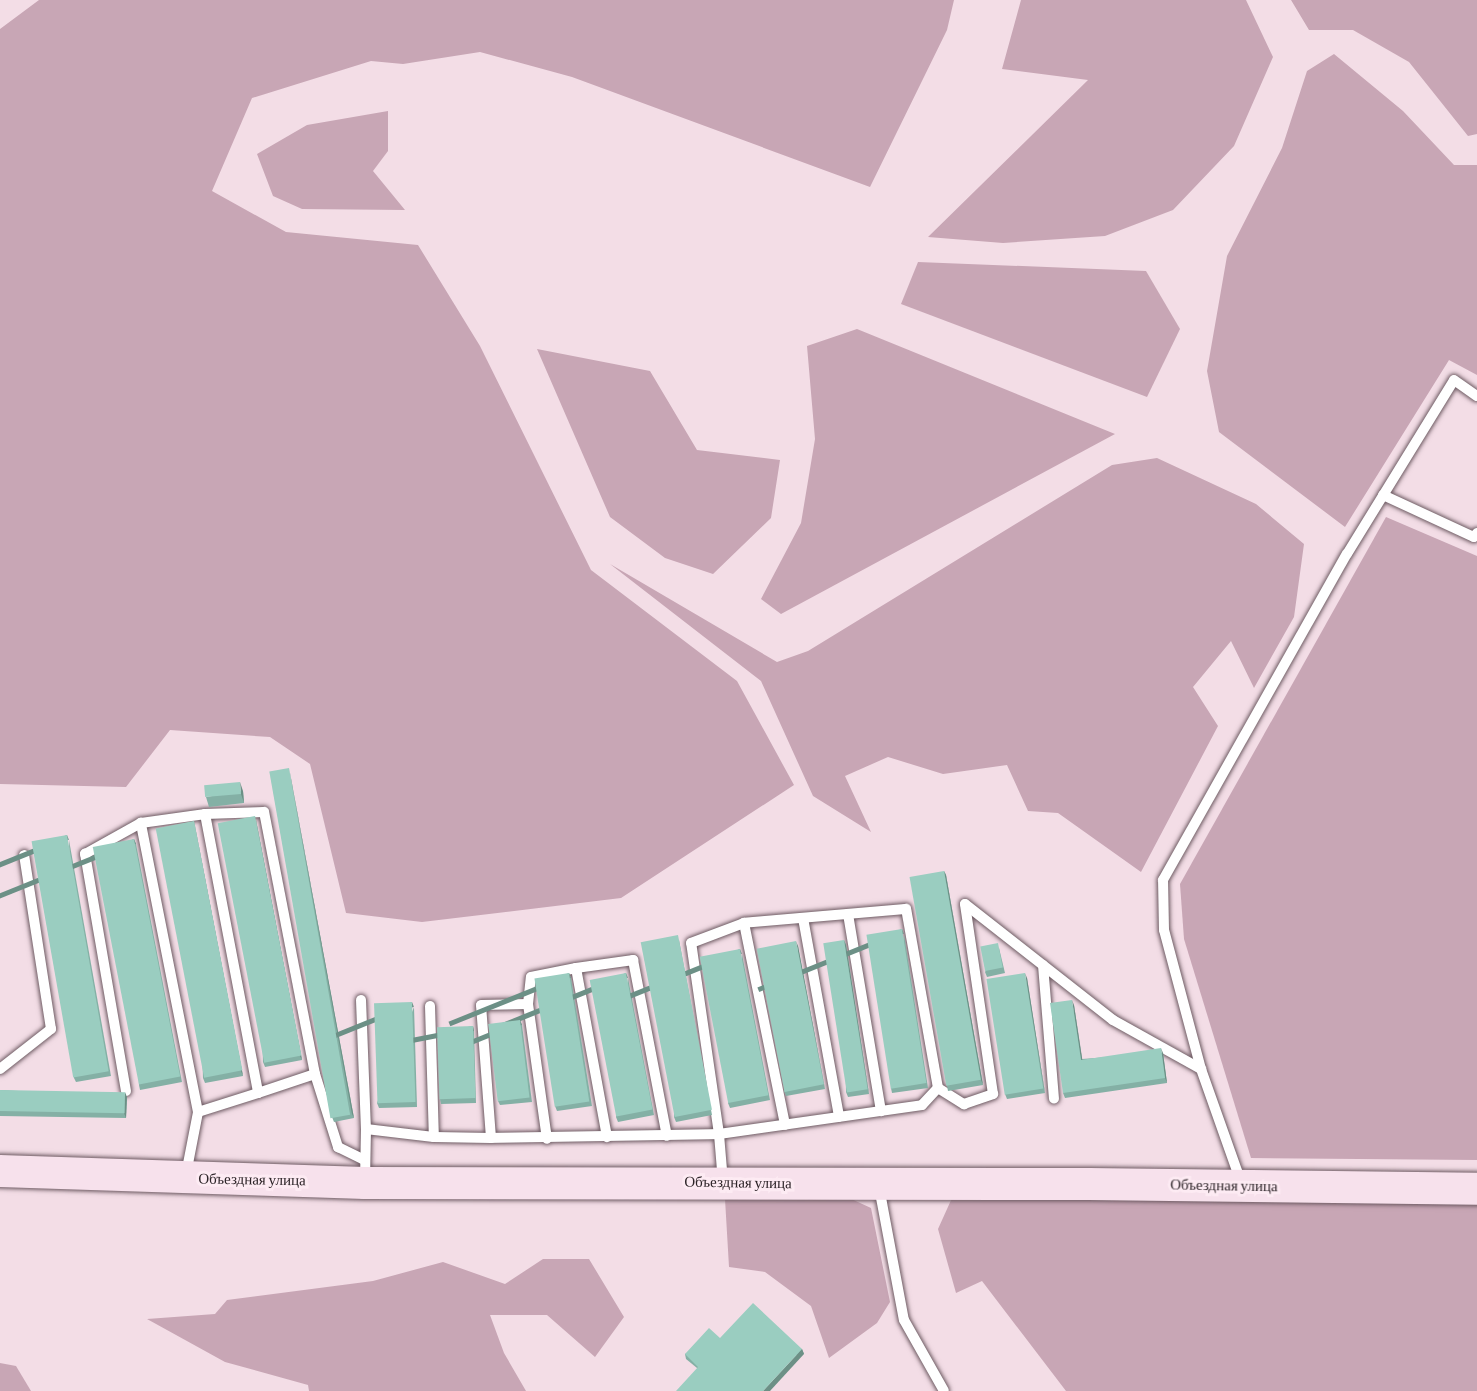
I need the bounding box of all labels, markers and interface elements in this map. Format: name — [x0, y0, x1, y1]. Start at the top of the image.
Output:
street label: Объездная улица — [198, 1170, 306, 1190]
street label: Объездная улица — [684, 1173, 792, 1193]
street label: Объездная улица — [1170, 1176, 1278, 1196]

